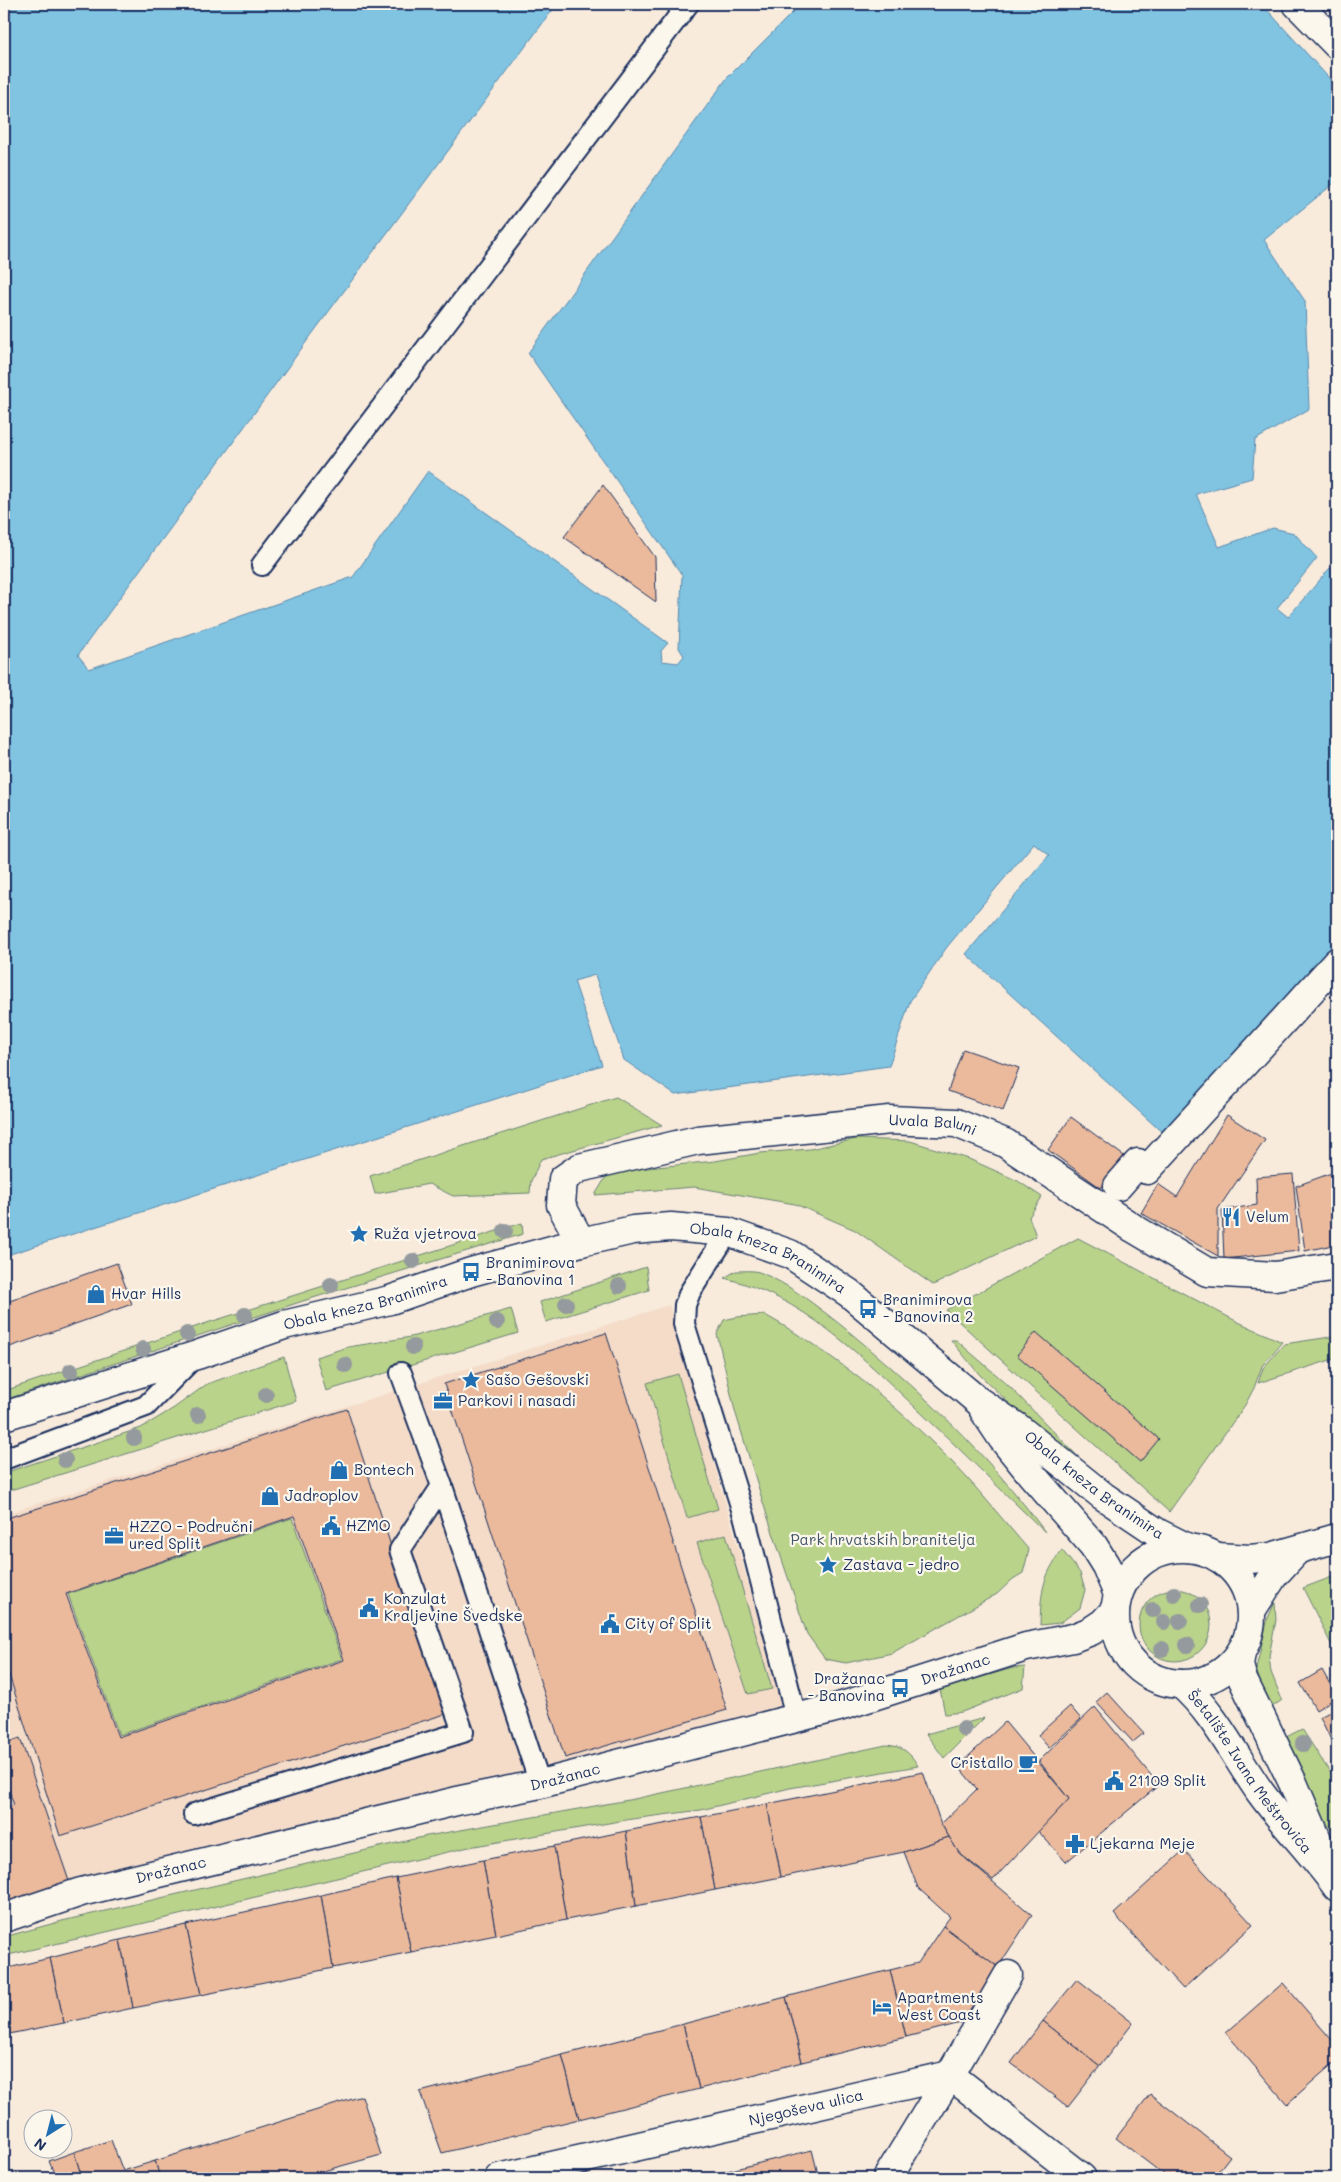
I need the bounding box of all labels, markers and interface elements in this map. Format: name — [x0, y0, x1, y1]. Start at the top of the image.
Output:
street label: Uvala Baluni — [888, 1109, 980, 1139]
restaurant icon: Velum — [1220, 1206, 1242, 1228]
place label: Velum — [1246, 1206, 1289, 1226]
street label: Obala kneza Branimira — [689, 1218, 850, 1297]
place icon: Ruža vjetrova — [348, 1223, 370, 1245]
place label: Ruža vjetrova — [374, 1223, 477, 1243]
place label: Branimirova - Banovina 1 — [486, 1252, 575, 1289]
bus stop icon: Branimirova - Banovina 1 — [460, 1261, 482, 1283]
street label: Obala kneza Branimira — [281, 1270, 450, 1334]
shop icon: Hvar Hills — [85, 1283, 107, 1305]
place label: Hvar Hills — [111, 1283, 181, 1303]
place label: Branimirova - Banovina 2 — [883, 1289, 973, 1326]
bus stop icon: Branimirova - Banovina 2 — [857, 1298, 879, 1320]
place icon: Sašo Gešovski — [460, 1369, 482, 1391]
place label: Sašo Gešovski — [486, 1369, 589, 1389]
office icon: Parkovi i nasadi — [432, 1390, 454, 1412]
place label: Parkovi i nasadi — [458, 1390, 576, 1410]
street label: Obala kneza Branimira — [1021, 1426, 1167, 1543]
shop icon: Bontech — [328, 1459, 350, 1481]
place label: Bontech — [354, 1459, 414, 1479]
shop icon: Jadroplov — [259, 1485, 281, 1507]
place label: Jadroplov — [285, 1485, 358, 1505]
public building icon: HZMO — [320, 1515, 342, 1537]
place label: HZMO — [346, 1515, 391, 1535]
place label: HZZO - Područni ured Split — [129, 1516, 253, 1553]
office icon: HZZO - Područni ured Split — [103, 1525, 125, 1547]
park label: Park hrvatskih branitelja — [790, 1529, 976, 1549]
place icon: Zastava - jedro — [817, 1554, 839, 1576]
place label: Zastava - jedro — [843, 1554, 959, 1574]
place label: Konzulat Kraljevine Švedske — [384, 1588, 523, 1625]
public building icon: Konzulat Kraljevine Švedske — [358, 1597, 380, 1619]
public building icon: City of Split — [599, 1613, 621, 1635]
place label: City of Split — [625, 1613, 712, 1633]
street label: Dražanac — [918, 1648, 992, 1689]
place label: Dražanac - Banovina — [808, 1668, 885, 1705]
bus stop icon: Dražanac - Banovina — [889, 1677, 911, 1699]
street label: Šetalište Ivana Meštrovića — [1184, 1685, 1317, 1858]
place label: Cristallo — [951, 1752, 1013, 1772]
cafe icon: Cristallo — [1017, 1752, 1039, 1774]
street label: Dražanac — [528, 1758, 602, 1795]
public building icon: 21109 Split — [1103, 1770, 1125, 1792]
place label: 21109 Split — [1129, 1770, 1206, 1790]
pharmacy icon: Ljekarna Meje — [1064, 1833, 1086, 1855]
place label: Ljekarna Meje — [1090, 1833, 1195, 1853]
street label: Dražanac — [134, 1851, 208, 1887]
place label: Apartments West Coast — [897, 1987, 984, 2024]
hotel icon: Apartments West Coast — [871, 1996, 893, 2018]
street label: Njegoševa ulica — [747, 2084, 865, 2130]
north arrow — [22, 2110, 72, 2160]
text: N — [30, 2134, 50, 2156]

